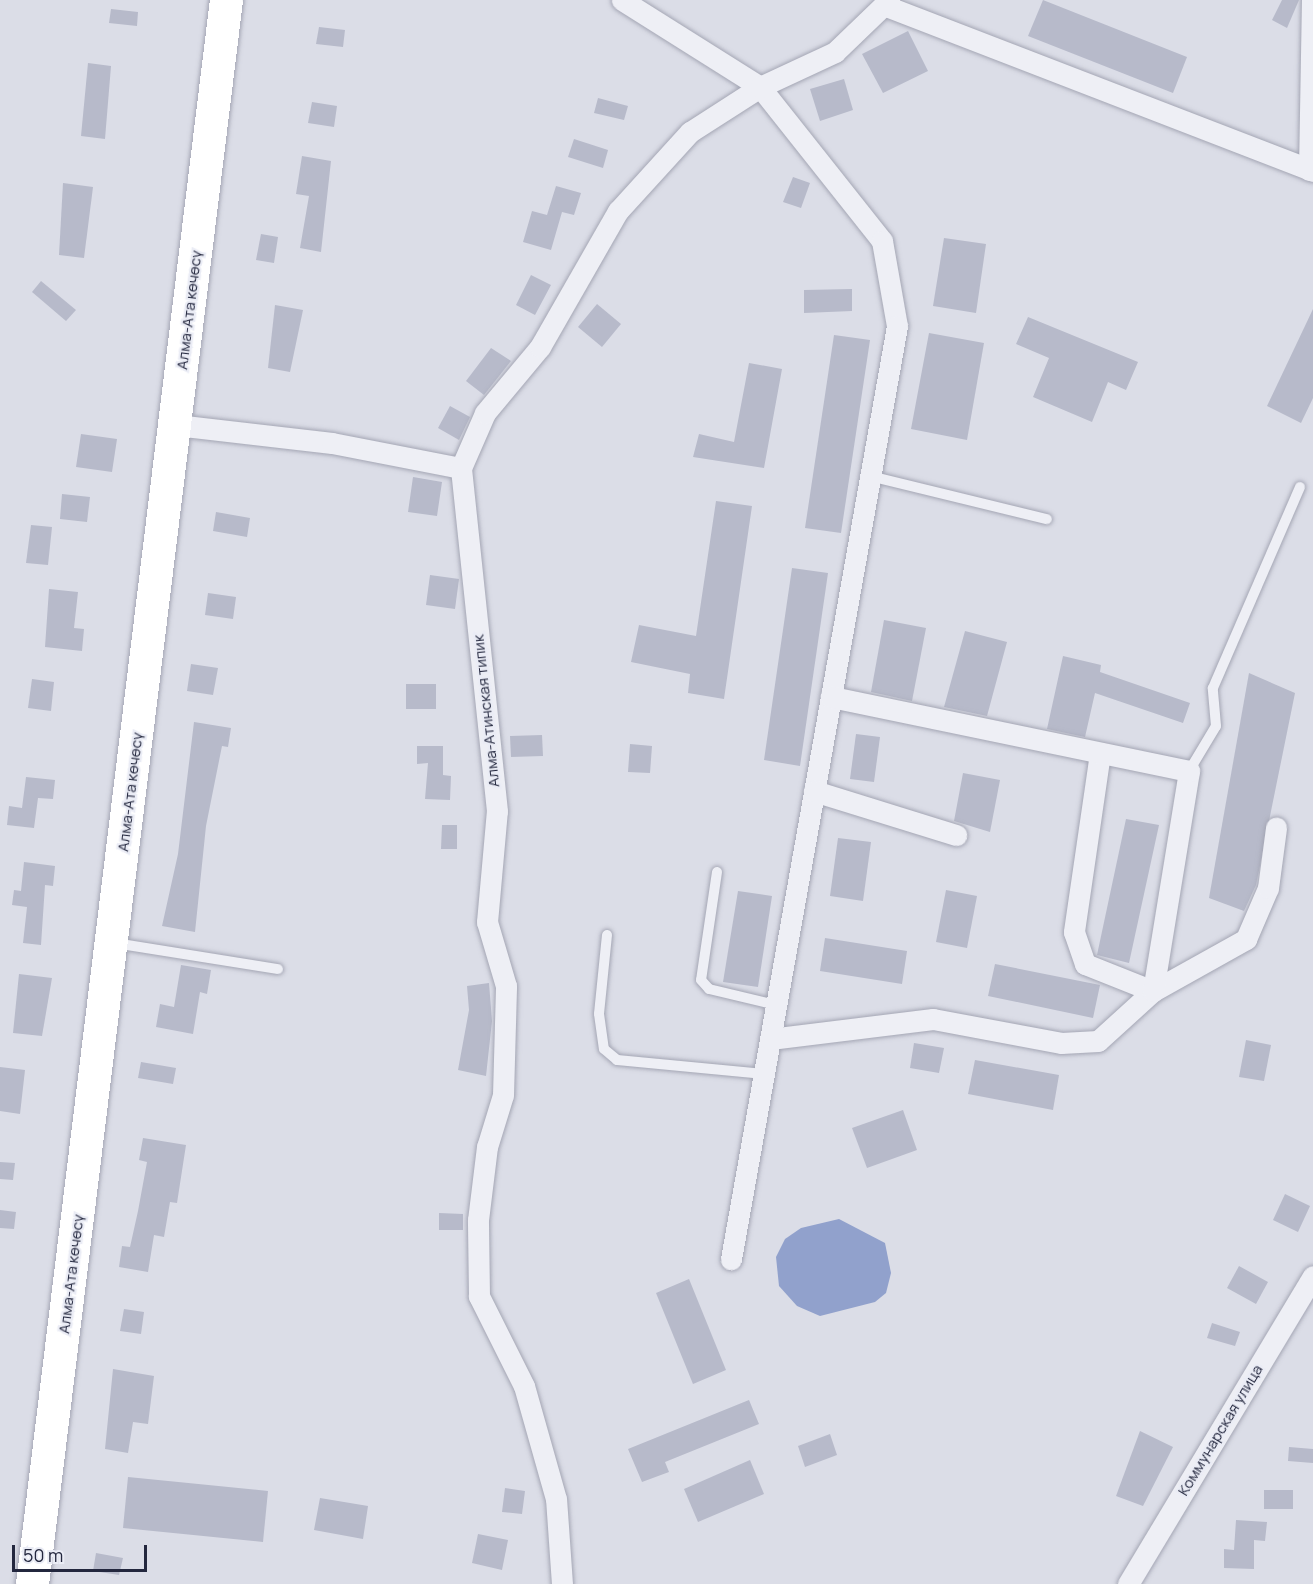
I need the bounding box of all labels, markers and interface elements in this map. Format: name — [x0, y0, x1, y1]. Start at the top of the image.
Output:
street label: Алма-Ата көчөсү — [173, 249, 205, 371]
street label: Алма-Атинская типик — [469, 634, 503, 788]
street label: Алма-Ата көчөсү — [114, 731, 146, 853]
street label: Алма-Ата көчөсү — [55, 1213, 87, 1335]
street label: Коммунарская улица — [1174, 1361, 1266, 1499]
scale bar — [15, 1533, 150, 1571]
text: 50 m — [23, 1543, 63, 1567]

